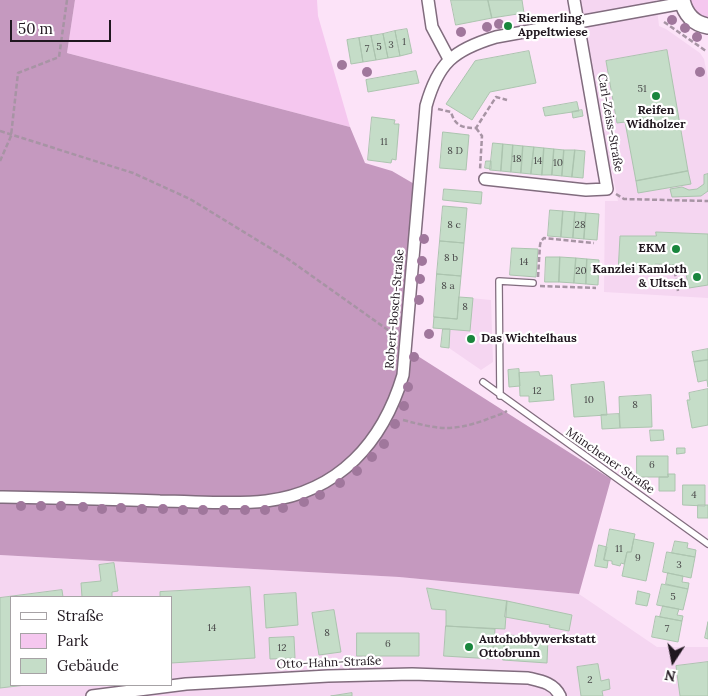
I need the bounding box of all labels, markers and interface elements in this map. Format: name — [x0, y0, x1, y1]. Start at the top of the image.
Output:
scale bar — [12, 10, 114, 42]
place label: Riemerling, Appeltwiese — [518, 12, 588, 40]
text: 50 m — [18, 19, 53, 38]
marker: Riemerling, Appeltwiese — [502, 20, 514, 32]
house number: 1 — [402, 36, 406, 48]
house number: 3 — [388, 39, 394, 51]
house number: 5 — [376, 41, 382, 53]
house number: 7 — [365, 43, 369, 55]
street label: Carl-Zeiss-Straße — [594, 73, 626, 173]
house number: 51 — [637, 83, 647, 95]
marker: Reifen Widholzer — [650, 90, 662, 102]
place label: Reifen Widholzer — [626, 104, 686, 132]
house number: 11 — [380, 136, 388, 148]
house number: 8 D — [447, 145, 463, 157]
house number: 18 — [512, 153, 522, 165]
house number: 14 — [533, 155, 543, 167]
house number: 10 — [553, 157, 563, 169]
house number: 8 c — [447, 219, 461, 231]
house number: 28 — [575, 219, 585, 231]
place label: EKM — [638, 242, 666, 256]
marker: EKM — [670, 243, 682, 255]
street label: Robert-Bosch-Straße — [383, 248, 407, 370]
house number: 8 b — [444, 252, 458, 264]
house number: 14 — [519, 256, 529, 268]
place label: Kanzlei Kamloth & Ultsch — [592, 263, 687, 291]
house number: 20 — [575, 265, 587, 277]
marker: Kanzlei Kamloth & Ultsch — [691, 271, 703, 283]
house number: 8 a — [441, 280, 455, 292]
house number: 8 — [462, 301, 468, 313]
place label: Das Wichtelhaus — [481, 332, 577, 346]
marker: Das Wichtelhaus — [465, 333, 477, 345]
house number: 12 — [532, 385, 542, 397]
house number: 10 — [584, 394, 594, 406]
house number: 8 — [632, 399, 638, 411]
street label: Münchener Straße — [563, 425, 657, 497]
house number: 6 — [649, 459, 655, 471]
house number: 4 — [691, 489, 697, 501]
house number: 11 — [615, 543, 623, 555]
house number: 9 — [635, 552, 641, 564]
house number: 3 — [676, 559, 682, 571]
house number: 5 — [670, 591, 676, 603]
legend — [10, 596, 172, 686]
text: Straße — [57, 606, 104, 625]
house number: 14 — [207, 622, 217, 634]
house number: 7 — [665, 623, 669, 635]
house number: 8 — [324, 627, 330, 639]
text: Park — [57, 631, 88, 650]
place label: Autohobbywerkstatt Ottobrunn — [479, 633, 596, 661]
north arrow — [648, 636, 698, 686]
house number: 6 — [385, 638, 391, 650]
marker: Autohobbywerkstatt Ottobrunn — [463, 641, 475, 653]
house number: 12 — [277, 642, 287, 654]
street label: Otto-Hahn-Straße — [276, 654, 382, 672]
text: Gebäude — [57, 656, 119, 675]
text: N — [663, 666, 677, 686]
house number: 2 — [587, 674, 593, 686]

